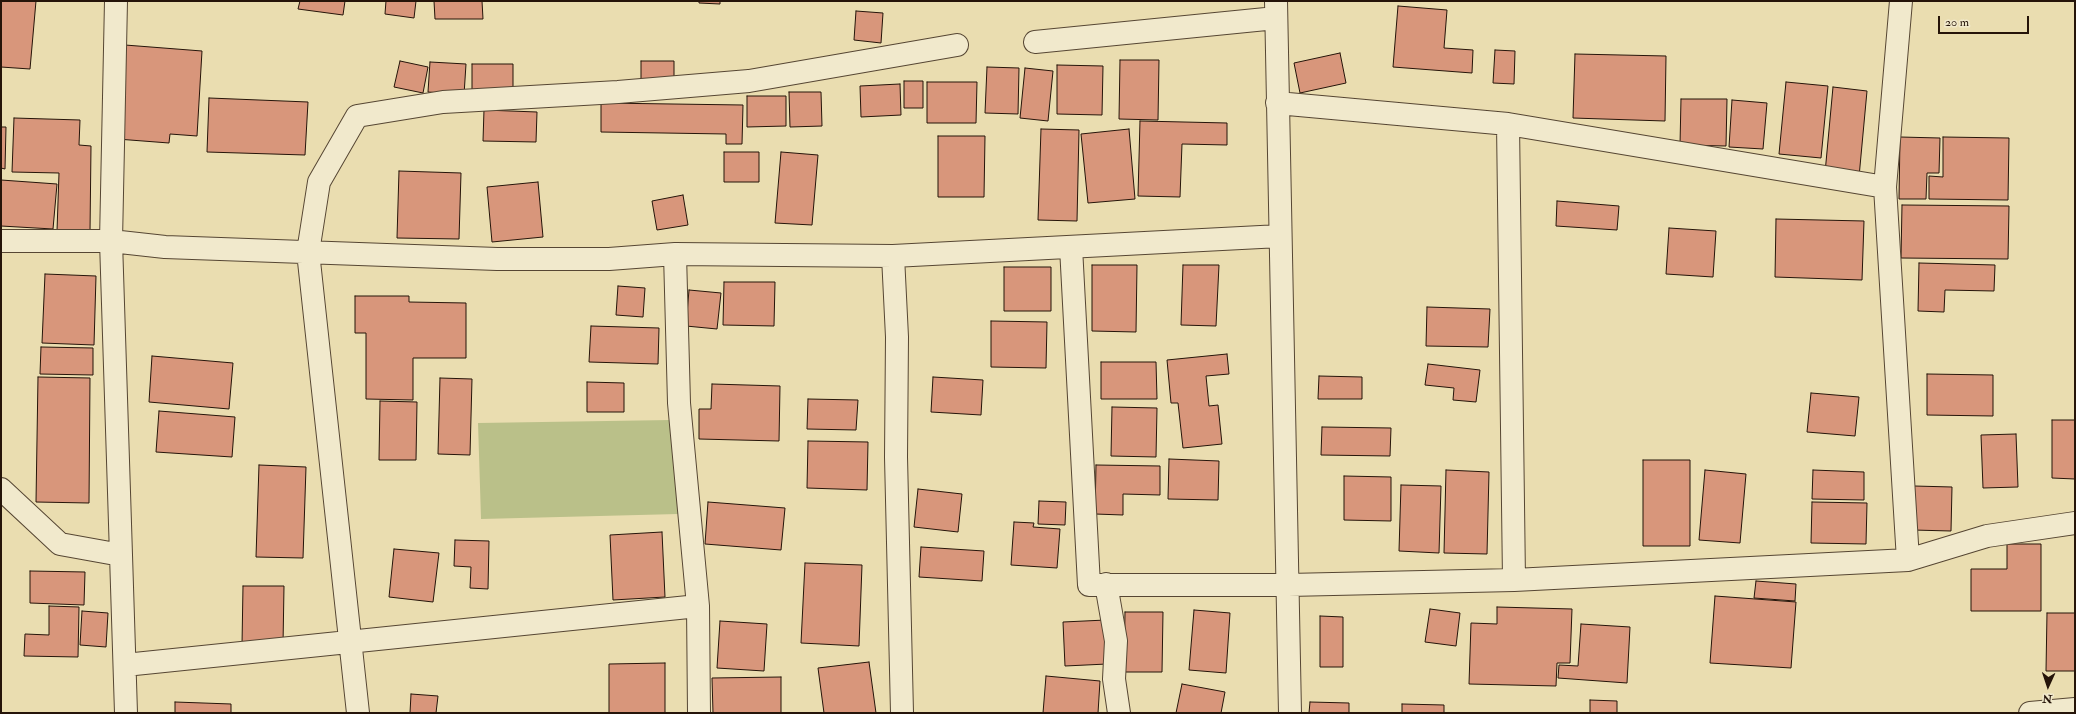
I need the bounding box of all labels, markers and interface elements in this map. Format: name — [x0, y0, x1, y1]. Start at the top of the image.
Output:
scale bar — [1940, 8, 2031, 34]
text: 20 m — [1945, 15, 1969, 30]
north arrow — [2028, 666, 2068, 706]
text: N — [2042, 692, 2053, 705]

